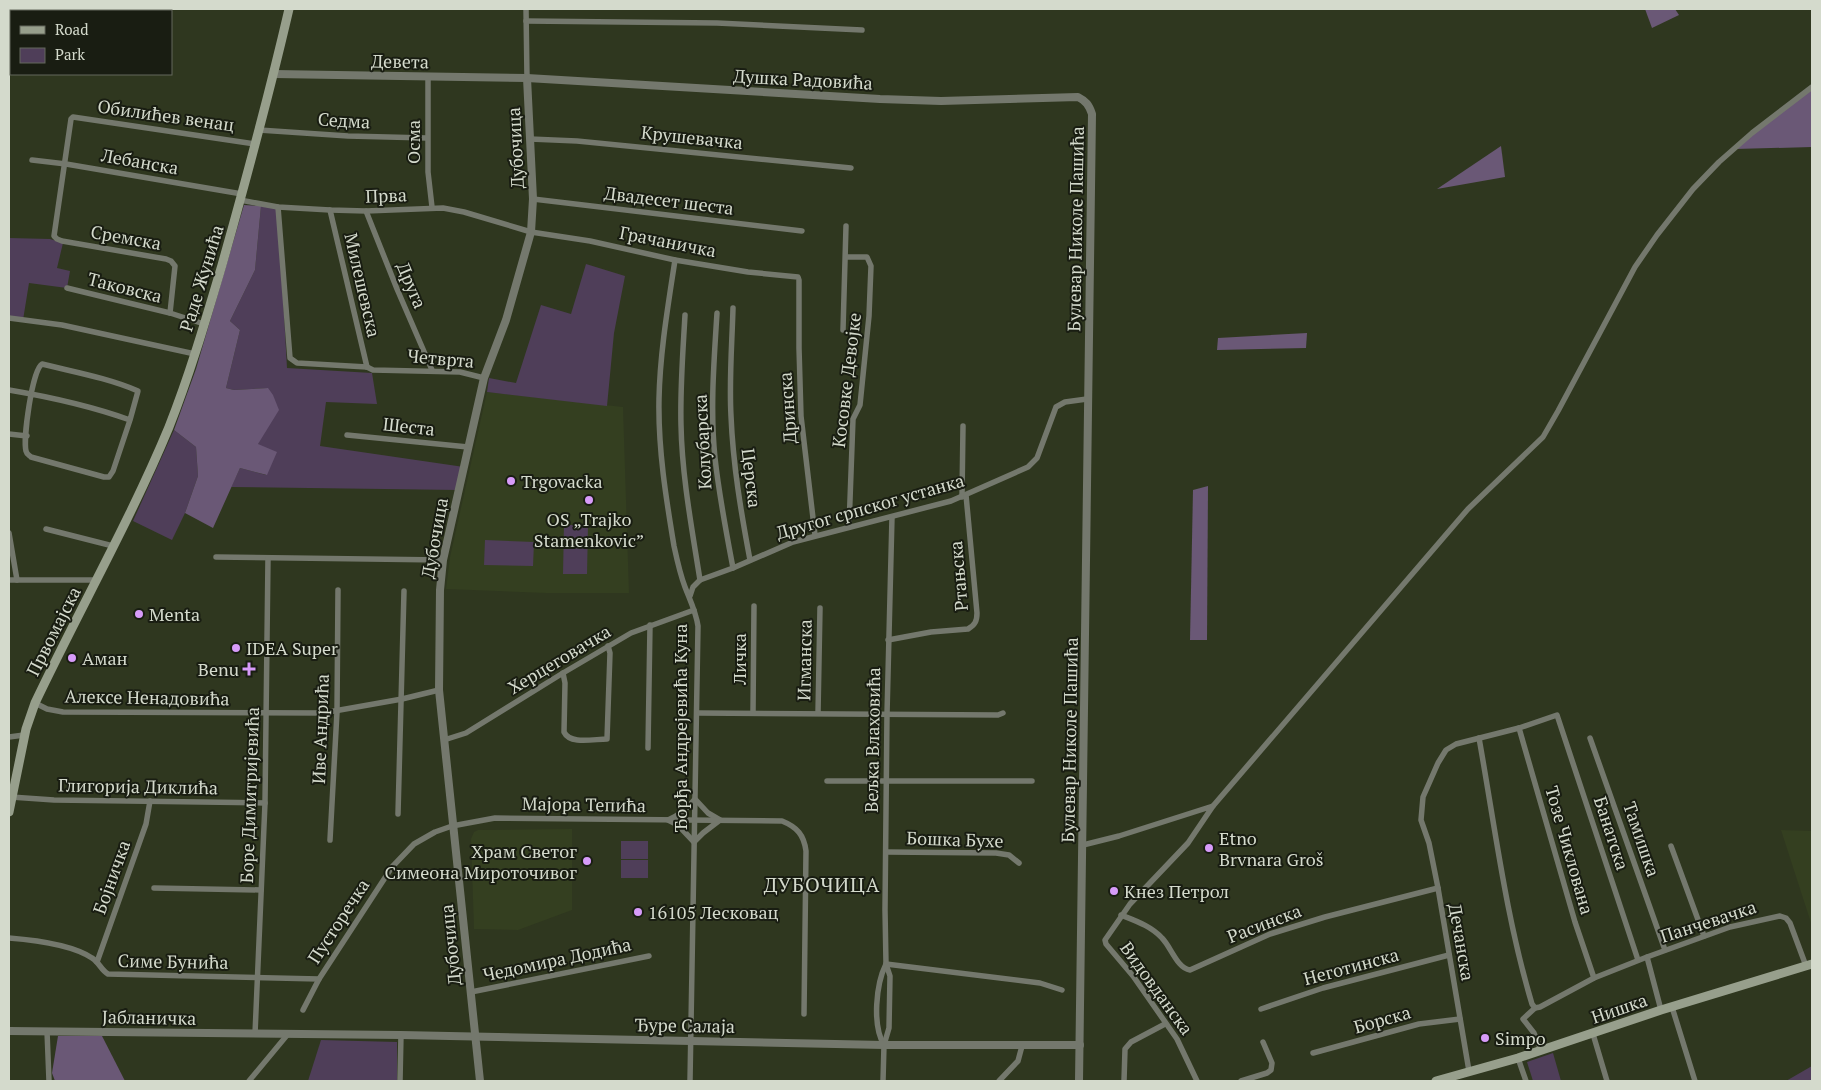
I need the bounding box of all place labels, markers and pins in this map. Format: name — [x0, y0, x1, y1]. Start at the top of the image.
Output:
place label: Trgovacka — [521, 469, 603, 493]
marker: Trgovacka — [505, 475, 517, 487]
marker: OS „Trajko Stamenkovic” — [583, 494, 595, 506]
place label: OS „Trajko Stamenkovic” — [534, 507, 644, 552]
place label: Menta — [149, 602, 200, 626]
marker: Menta — [133, 608, 145, 620]
place label: IDEA Super — [246, 636, 338, 660]
marker: IDEA Super — [230, 642, 242, 654]
place label: Аман — [82, 646, 128, 670]
marker: Аман — [66, 652, 78, 664]
place label: Benu — [198, 657, 239, 681]
marker: Benu — [243, 663, 255, 675]
place label: Etno Brvnara Groš — [1219, 826, 1324, 871]
place label: Храм Светог Симеона Мироточивог — [384, 839, 577, 884]
marker: Etno Brvnara Groš — [1203, 842, 1215, 854]
marker: Храм Светог Симеона Мироточивог — [581, 855, 593, 867]
place label: Кнез Петрол — [1124, 879, 1229, 903]
marker: Кнез Петрол — [1108, 885, 1120, 897]
place label: 16105 Лесковац — [648, 900, 779, 924]
marker: 16105 Лесковац — [632, 906, 644, 918]
place label: Simpo — [1495, 1026, 1546, 1050]
marker: Simpo — [1479, 1032, 1491, 1044]

